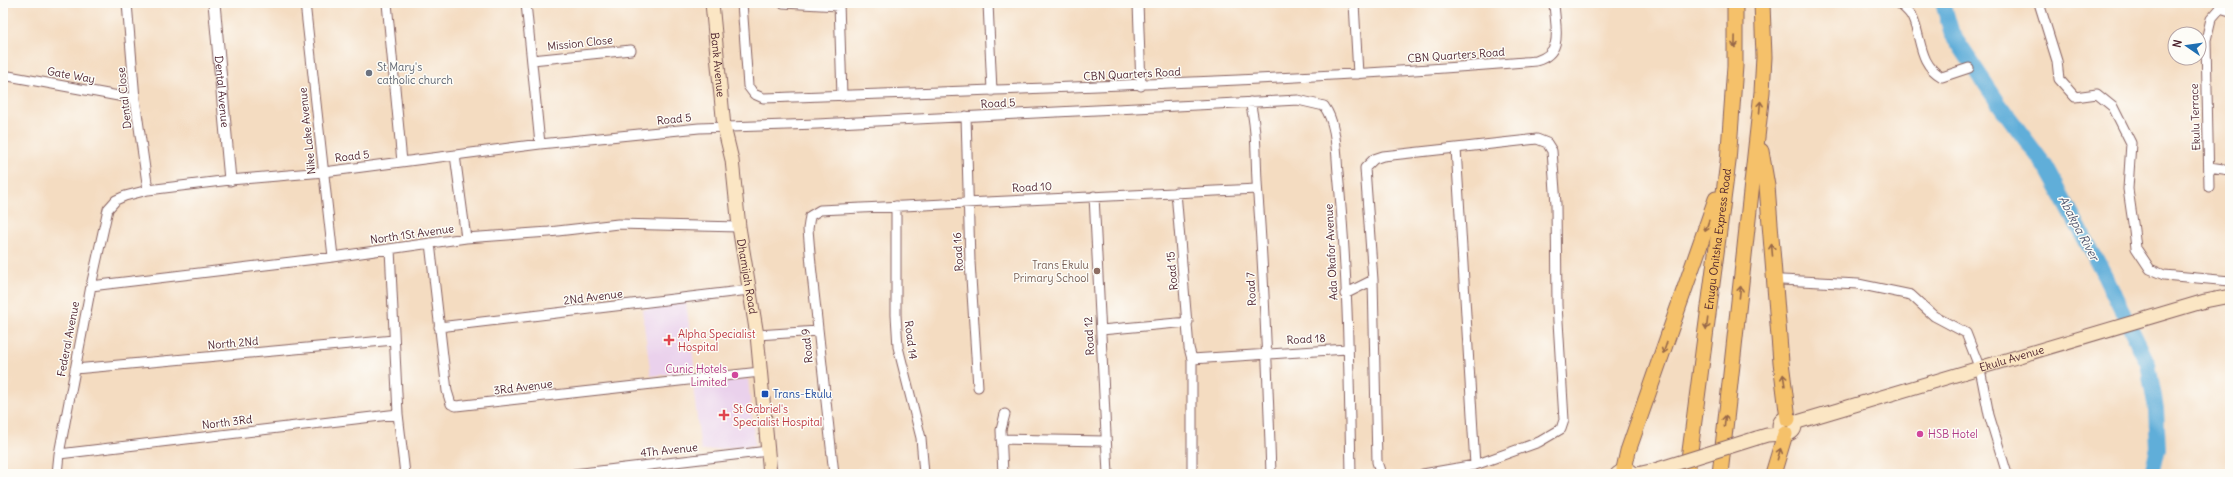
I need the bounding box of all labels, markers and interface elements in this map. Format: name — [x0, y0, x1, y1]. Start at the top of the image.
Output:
north arrow — [2167, 26, 2207, 66]
street label: Bank Avenue — [708, 32, 728, 98]
street label: Mission Close — [547, 33, 614, 53]
one-way arrow — [1732, 35, 1739, 48]
text: N — [2170, 38, 2185, 49]
street label: CBN Quarters Road — [1407, 45, 1506, 65]
street label: Dental Avenue — [212, 55, 232, 128]
place label: St Mary's catholic church — [377, 60, 453, 87]
street label: Gate Way — [46, 64, 96, 86]
street label: CBN Quarters Road — [1083, 64, 1182, 84]
street label: Dental Close — [114, 66, 134, 130]
marker: St Mary's catholic church — [364, 68, 374, 78]
street label: Ekulu Terrace — [2187, 83, 2203, 151]
street label: Nike Lake Avenue — [295, 87, 319, 175]
street label: Road 5 — [980, 95, 1016, 111]
one-way arrow — [1757, 101, 1764, 114]
street label: Road 5 — [656, 110, 692, 128]
street label: Road 5 — [334, 147, 370, 165]
street label: Enugu Onitsha Express Road — [1702, 167, 1734, 311]
street label: Road 10 — [1012, 179, 1052, 195]
water label: Abakpa River — [2056, 193, 2103, 265]
street label: Ada Okafor Avenue — [1321, 203, 1341, 300]
one-way arrow — [1703, 219, 1711, 231]
street label: North 1St Avenue — [369, 221, 455, 247]
street label: Road 16 — [950, 232, 966, 272]
street label: Dhamijah Road — [734, 238, 760, 316]
one-way arrow — [1768, 244, 1776, 257]
street label: Road 15 — [1163, 251, 1181, 291]
place label: Trans Ekulu Primary School — [1013, 258, 1090, 285]
marker: Trans Ekulu Primary School — [1092, 266, 1102, 276]
street label: Road 7 — [1243, 271, 1259, 306]
street label: 2Nd Avenue — [563, 286, 623, 308]
one-way arrow — [1736, 286, 1744, 299]
street label: Federal Avenue — [54, 300, 82, 378]
street label: Road 12 — [1081, 316, 1097, 356]
one-way arrow — [1703, 317, 1711, 330]
street label: Road 14 — [902, 320, 920, 360]
place label: Alpha Specialist Hospital — [678, 327, 756, 354]
street label: Road 9 — [798, 328, 816, 364]
street label: Road 18 — [1286, 331, 1326, 347]
street label: North 2Nd — [207, 334, 259, 352]
marker: Alpha Specialist Hospital — [663, 334, 675, 346]
one-way arrow — [1660, 342, 1668, 354]
street label: Ekulu Avenue — [1978, 342, 2046, 375]
place label: Cunic Hotels Limited — [665, 362, 728, 389]
marker: Cunic Hotels Limited — [730, 370, 740, 380]
one-way arrow — [1780, 374, 1788, 387]
street label: 3Rd Avenue — [493, 376, 553, 398]
place label: Trans-Ekulu — [773, 387, 833, 401]
marker: Trans-Ekulu — [760, 389, 770, 399]
place label: St Gabriel's Specialist Hospital — [733, 402, 822, 429]
marker: St Gabriel's Specialist Hospital — [718, 409, 730, 421]
street label: North 3Rd — [201, 412, 253, 432]
one-way arrow — [1722, 415, 1729, 428]
place label: HSB Hotel — [1928, 427, 1978, 441]
marker: HSB Hotel — [1915, 429, 1925, 439]
street label: 4Th Avenue — [640, 440, 699, 460]
one-way arrow — [1776, 448, 1783, 461]

